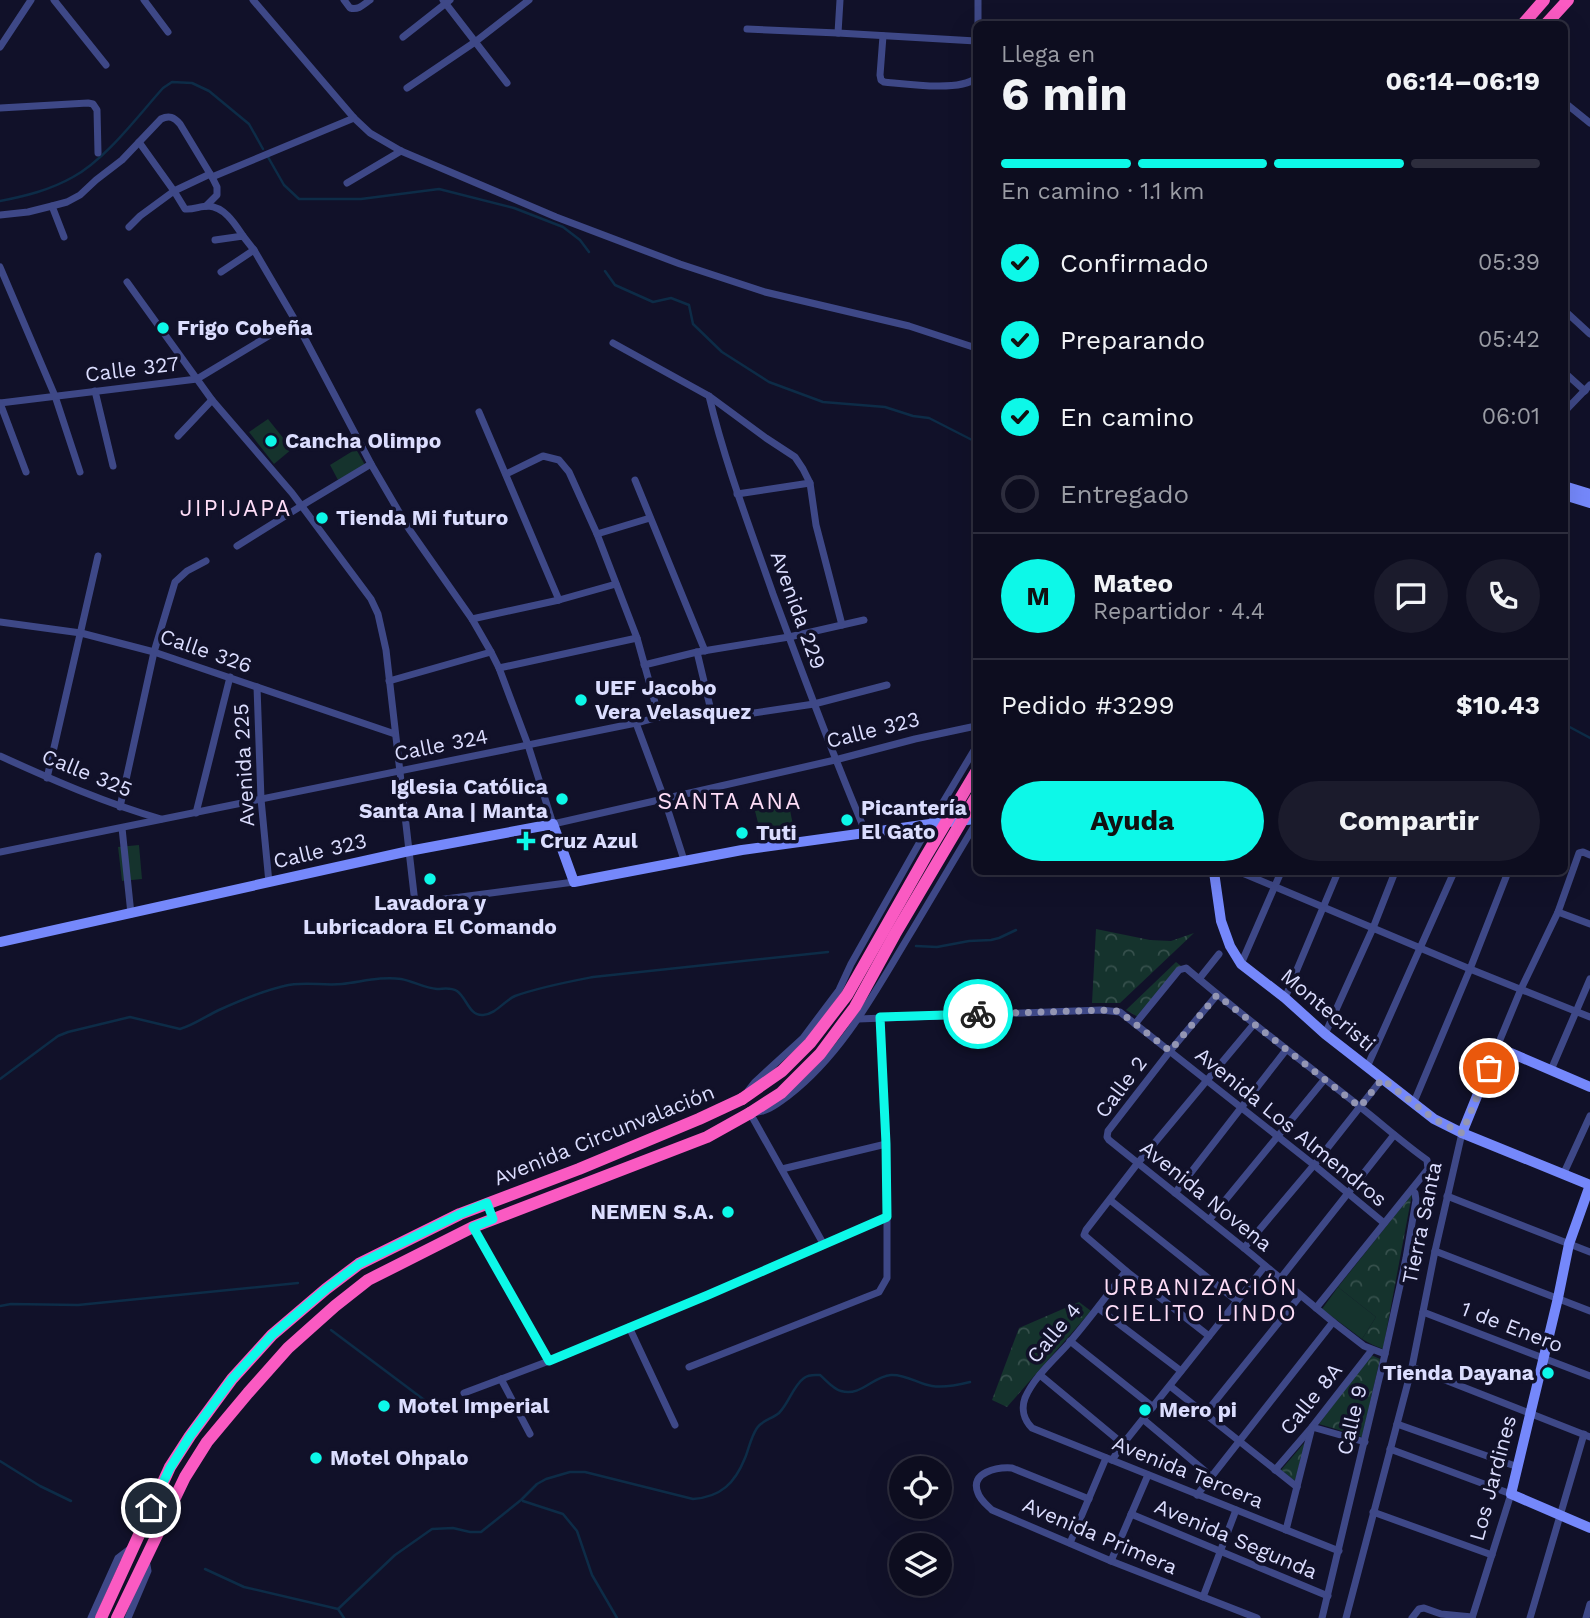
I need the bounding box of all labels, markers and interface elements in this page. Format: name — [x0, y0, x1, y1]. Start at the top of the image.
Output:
text: Llega en — [1001, 41, 1095, 68]
text: 06:14–06:19 — [1386, 66, 1540, 96]
text: 6 min — [1001, 67, 1128, 121]
text: En camino · 1.1 km — [1001, 178, 1204, 205]
icon: check — [1001, 244, 1039, 282]
text: Confirmado — [1060, 248, 1209, 278]
text: 05:39 — [1478, 249, 1540, 276]
place label: Frigo Cobeña — [177, 315, 313, 340]
marker: Frigo Cobeña — [155, 320, 171, 336]
icon: check — [1001, 321, 1039, 359]
text: Preparando — [1060, 325, 1205, 355]
text: 05:42 — [1478, 326, 1540, 353]
street label: Calle 327 — [84, 350, 180, 387]
icon: check — [1001, 398, 1039, 436]
text: En camino — [1060, 402, 1194, 432]
text: 06:01 — [1482, 403, 1540, 430]
place label: Cancha Olimpo — [285, 428, 441, 453]
marker: Cancha Olimpo — [263, 433, 279, 449]
text: Entregado — [1060, 479, 1189, 509]
district label: JIPIJAPA — [180, 495, 292, 522]
place label: Tienda Mi futuro — [336, 505, 508, 530]
marker: Tienda Mi futuro — [314, 510, 330, 526]
street label: Avenida 229 — [766, 547, 831, 672]
button: chat — [1374, 559, 1448, 633]
button: phone — [1466, 559, 1540, 633]
text: Mateo — [1093, 568, 1173, 598]
text: M — [1026, 581, 1050, 611]
text: Repartidor · 4.4 — [1093, 598, 1265, 625]
street label: Calle 326 — [157, 623, 255, 678]
place label: UEF Jacobo Vera Velasquez — [595, 675, 751, 724]
text: Pedido #3299 — [1001, 690, 1175, 720]
text: $10.43 — [1456, 690, 1540, 720]
marker: UEF Jacobo Vera Velasquez — [573, 692, 589, 708]
street label: Avenida 225 — [228, 703, 259, 827]
street label: Calle 323 — [824, 706, 922, 753]
street label: Calle 324 — [392, 723, 490, 766]
street label: Calle 325 — [38, 743, 136, 802]
place label: Iglesia Católica Santa Ana | Manta — [359, 774, 549, 823]
button: Ayuda — [1001, 781, 1264, 861]
button: Compartir — [1278, 781, 1540, 861]
district label: SANTA ANA — [658, 788, 802, 815]
marker: Iglesia Católica Santa Ana | Manta — [554, 791, 570, 807]
place label: Picantería El Gato — [861, 795, 968, 844]
marker: Picantería El Gato — [839, 812, 855, 828]
place label: Tuti — [756, 820, 797, 845]
marker: Tuti — [734, 825, 750, 841]
street label: Calle 323 — [271, 828, 369, 873]
place label: Cruz Azul — [540, 828, 638, 853]
marker: Cruz Azul — [518, 833, 534, 849]
marker: Lavadora y Lubricadora El Comando — [422, 871, 438, 887]
place label: Lavadora y Lubricadora El Comando — [303, 890, 557, 939]
street label: Montecristi — [1276, 963, 1381, 1056]
courier — [943, 979, 1013, 1049]
icon: bike — [959, 995, 997, 1033]
pin — [1459, 1038, 1519, 1098]
street label: Avenida Los Almendros — [1190, 1042, 1392, 1212]
icon: bag — [1470, 1049, 1508, 1087]
street label: Calle 2 — [1089, 1051, 1152, 1122]
street label: Avenida Circunvalación — [490, 1079, 718, 1190]
street label: Avenida Novena — [1135, 1135, 1277, 1256]
street label: Tierra Santa — [1396, 1159, 1447, 1286]
place label: NEMEN S.A. — [590, 1199, 714, 1224]
marker: NEMEN S.A. — [720, 1204, 736, 1220]
district label: URBANIZACIÓN CIELITO LINDO — [1103, 1273, 1299, 1327]
street label: 1 de Enero — [1458, 1296, 1567, 1357]
street label: Calle 4 — [1021, 1297, 1086, 1368]
street label: Calle 8A — [1274, 1358, 1347, 1440]
place label: Tienda Dayana — [1383, 1360, 1535, 1385]
marker: Tienda Dayana — [1540, 1365, 1556, 1381]
street label: Calle 9 — [1331, 1382, 1372, 1457]
place label: Motel Imperial — [398, 1393, 549, 1418]
place label: Mero pi — [1159, 1397, 1237, 1422]
marker: Motel Imperial — [376, 1398, 392, 1414]
marker: Mero pi — [1137, 1402, 1153, 1418]
street label: Los Jardines — [1464, 1412, 1521, 1543]
street label: Avenida Tercera — [1109, 1430, 1267, 1513]
place label: Motel Ohpalo — [330, 1445, 469, 1470]
marker: Motel Ohpalo — [308, 1450, 324, 1466]
map controls — [889, 1456, 952, 1596]
button: locate — [889, 1456, 952, 1519]
pin — [121, 1478, 181, 1538]
icon: home — [132, 1489, 170, 1527]
street label: Avenida Primera — [1019, 1492, 1181, 1579]
street label: Avenida Segunda — [1151, 1493, 1321, 1584]
button: layers — [889, 1533, 952, 1596]

